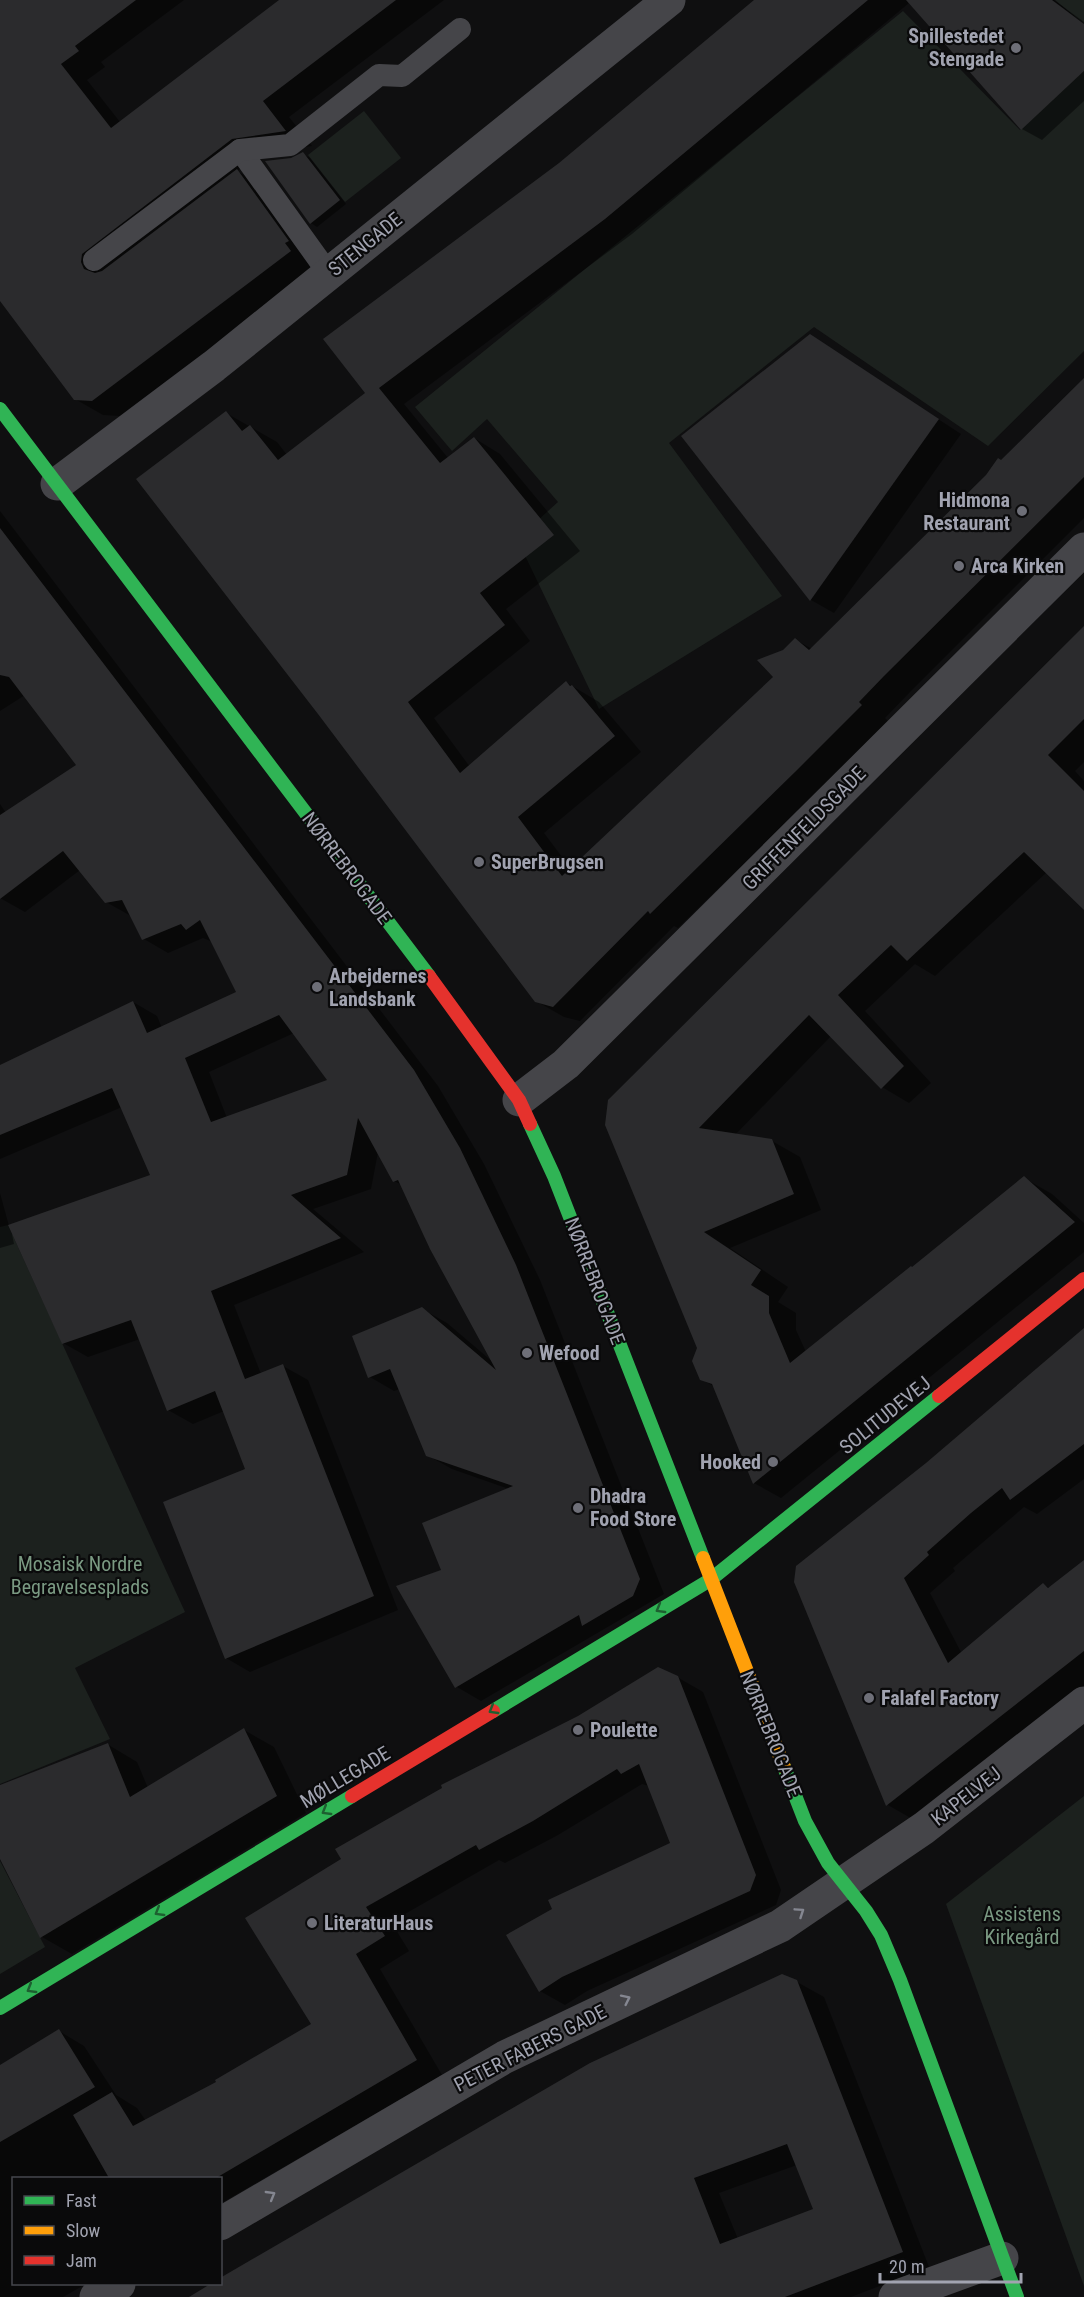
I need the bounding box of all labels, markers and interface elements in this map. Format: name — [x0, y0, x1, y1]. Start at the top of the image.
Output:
place label: Spillestedet Stengade — [908, 24, 1004, 71]
marker: Spillestedet Stengade — [1009, 41, 1023, 55]
street label: STENGADE — [323, 207, 407, 281]
place label: Hidmona Restaurant — [923, 488, 1010, 535]
marker: Hidmona Restaurant — [1015, 504, 1029, 518]
place label: Arca Kirken — [971, 554, 1064, 578]
marker: Arca Kirken — [952, 559, 966, 573]
street label: GRIFFENFELDSGADE — [737, 761, 871, 895]
street label: NØRREBROGADE — [297, 807, 397, 929]
place label: SuperBrugsen — [491, 850, 604, 874]
marker: SuperBrugsen — [472, 855, 486, 869]
place label: Arbejdernes Landsbank — [329, 964, 427, 1011]
marker: Arbejdernes Landsbank — [310, 980, 324, 994]
street label: NØRREBROGADE — [560, 1214, 630, 1348]
place label: Wefood — [539, 1341, 600, 1365]
marker: Wefood — [520, 1346, 534, 1360]
street label: SOLITUDEVEJ — [835, 1371, 935, 1459]
place label: Hooked — [700, 1450, 761, 1474]
marker: Hooked — [766, 1455, 780, 1469]
place label: Dhadra Food Store — [590, 1484, 676, 1531]
marker: Dhadra Food Store — [571, 1501, 585, 1515]
park label: Mosaisk Nordre Begravelsesplads — [11, 1552, 149, 1599]
one-way arrow — [656, 1602, 666, 1614]
street label: NØRREBROGADE — [735, 1667, 807, 1801]
place label: Falafel Factory — [881, 1686, 999, 1710]
marker: Falafel Factory — [862, 1691, 876, 1705]
one-way arrow — [489, 1703, 499, 1715]
place label: Poulette — [590, 1718, 657, 1742]
marker: Poulette — [571, 1723, 585, 1737]
street label: MØLLEGADE — [296, 1741, 394, 1813]
street label: KAPELVEJ — [926, 1761, 1006, 1831]
one-way arrow — [322, 1804, 332, 1816]
park label: Assistens Kirkegård — [983, 1902, 1061, 1949]
one-way arrow — [155, 1905, 165, 1917]
one-way arrow — [793, 1909, 804, 1920]
place label: LiteraturHaus — [324, 1911, 433, 1935]
marker: LiteraturHaus — [305, 1916, 319, 1930]
one-way arrow — [27, 1982, 37, 1994]
one-way arrow — [619, 1995, 630, 2007]
street label: PETER FABERS GADE — [450, 1999, 610, 2097]
legend — [12, 2177, 222, 2285]
text: Fast — [66, 2190, 97, 2211]
one-way arrow — [265, 2190, 275, 2202]
text: Slow — [66, 2220, 101, 2241]
scale bar — [880, 2246, 1021, 2284]
text: Jam — [66, 2250, 97, 2271]
text: 20 m — [889, 2256, 924, 2277]

